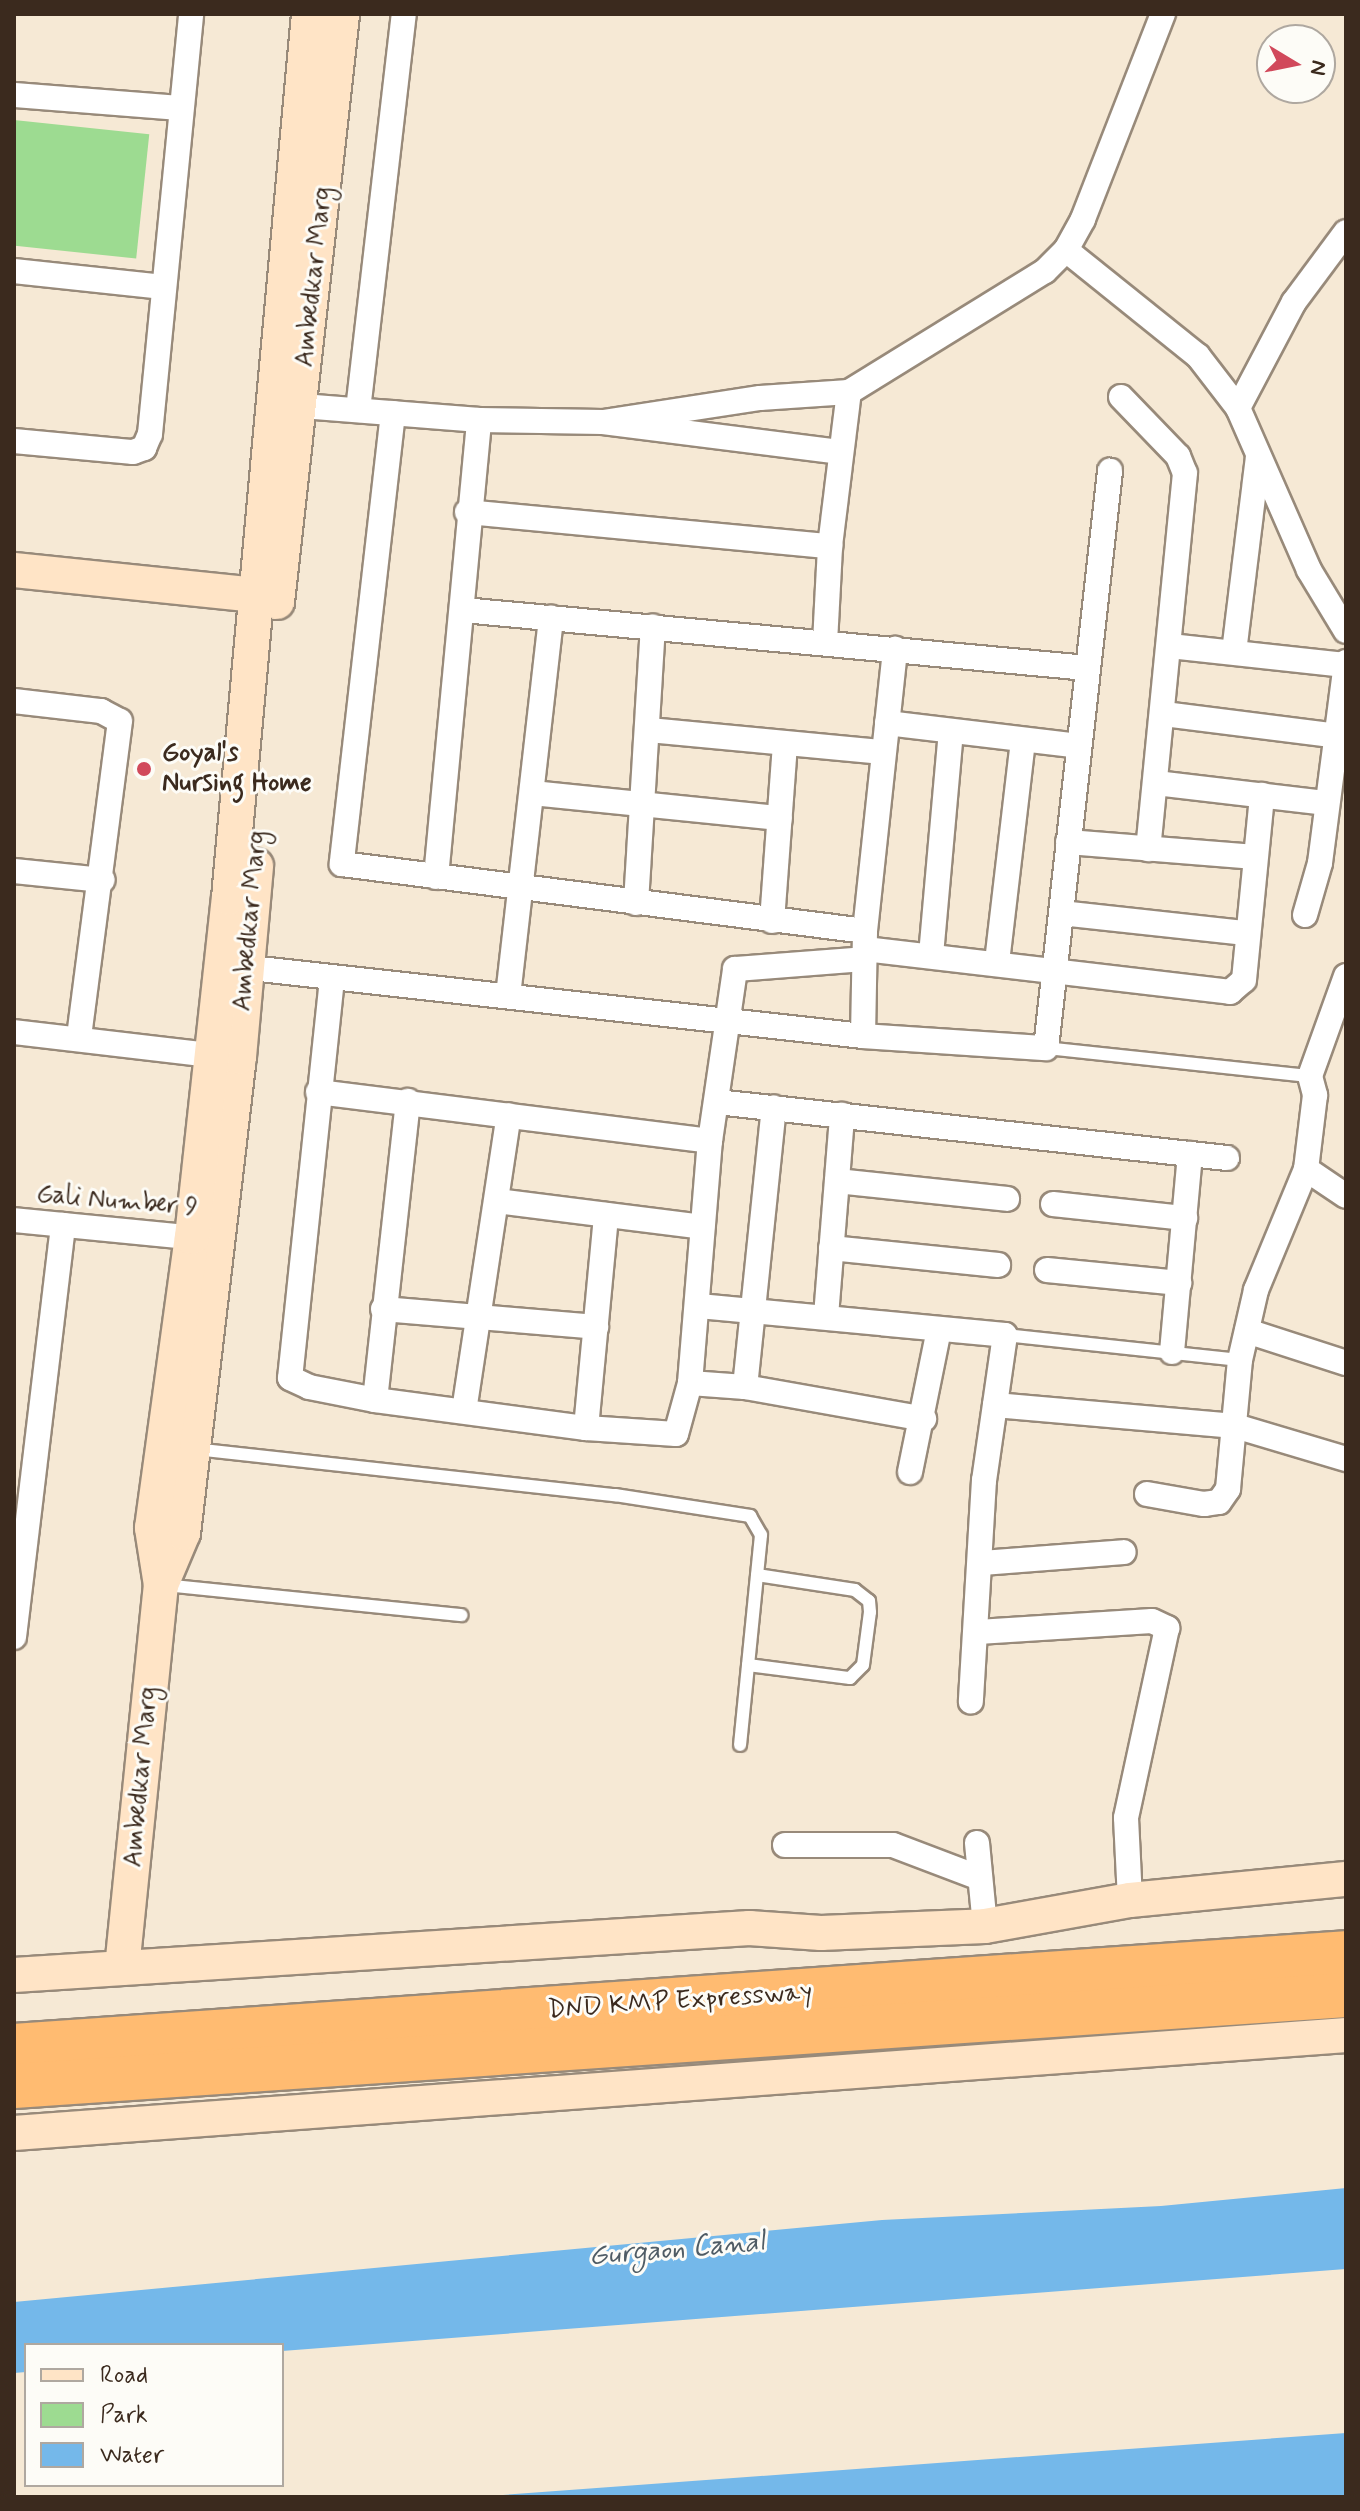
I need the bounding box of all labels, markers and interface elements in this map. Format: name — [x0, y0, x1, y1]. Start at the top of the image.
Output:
north arrow — [1256, 24, 1336, 104]
text: N — [1303, 58, 1333, 77]
street label: Ambedkar Marg — [290, 185, 340, 369]
place label: Goyal's Nursing Home — [162, 738, 316, 800]
marker: Goyal's Nursing Home — [133, 758, 155, 780]
street label: Ambedkar Marg — [228, 829, 274, 1013]
street label: Gali Number 9 — [35, 1179, 199, 1225]
street label: Ambedkar Marg — [119, 1685, 165, 1869]
street label: DND KMP Expressway — [547, 1977, 813, 2027]
water label: Gurgaon Canal — [590, 2226, 764, 2274]
legend — [24, 2343, 284, 2487]
text: Road — [100, 2360, 148, 2391]
text: Park — [100, 2400, 148, 2431]
text: Water — [100, 2440, 164, 2471]

